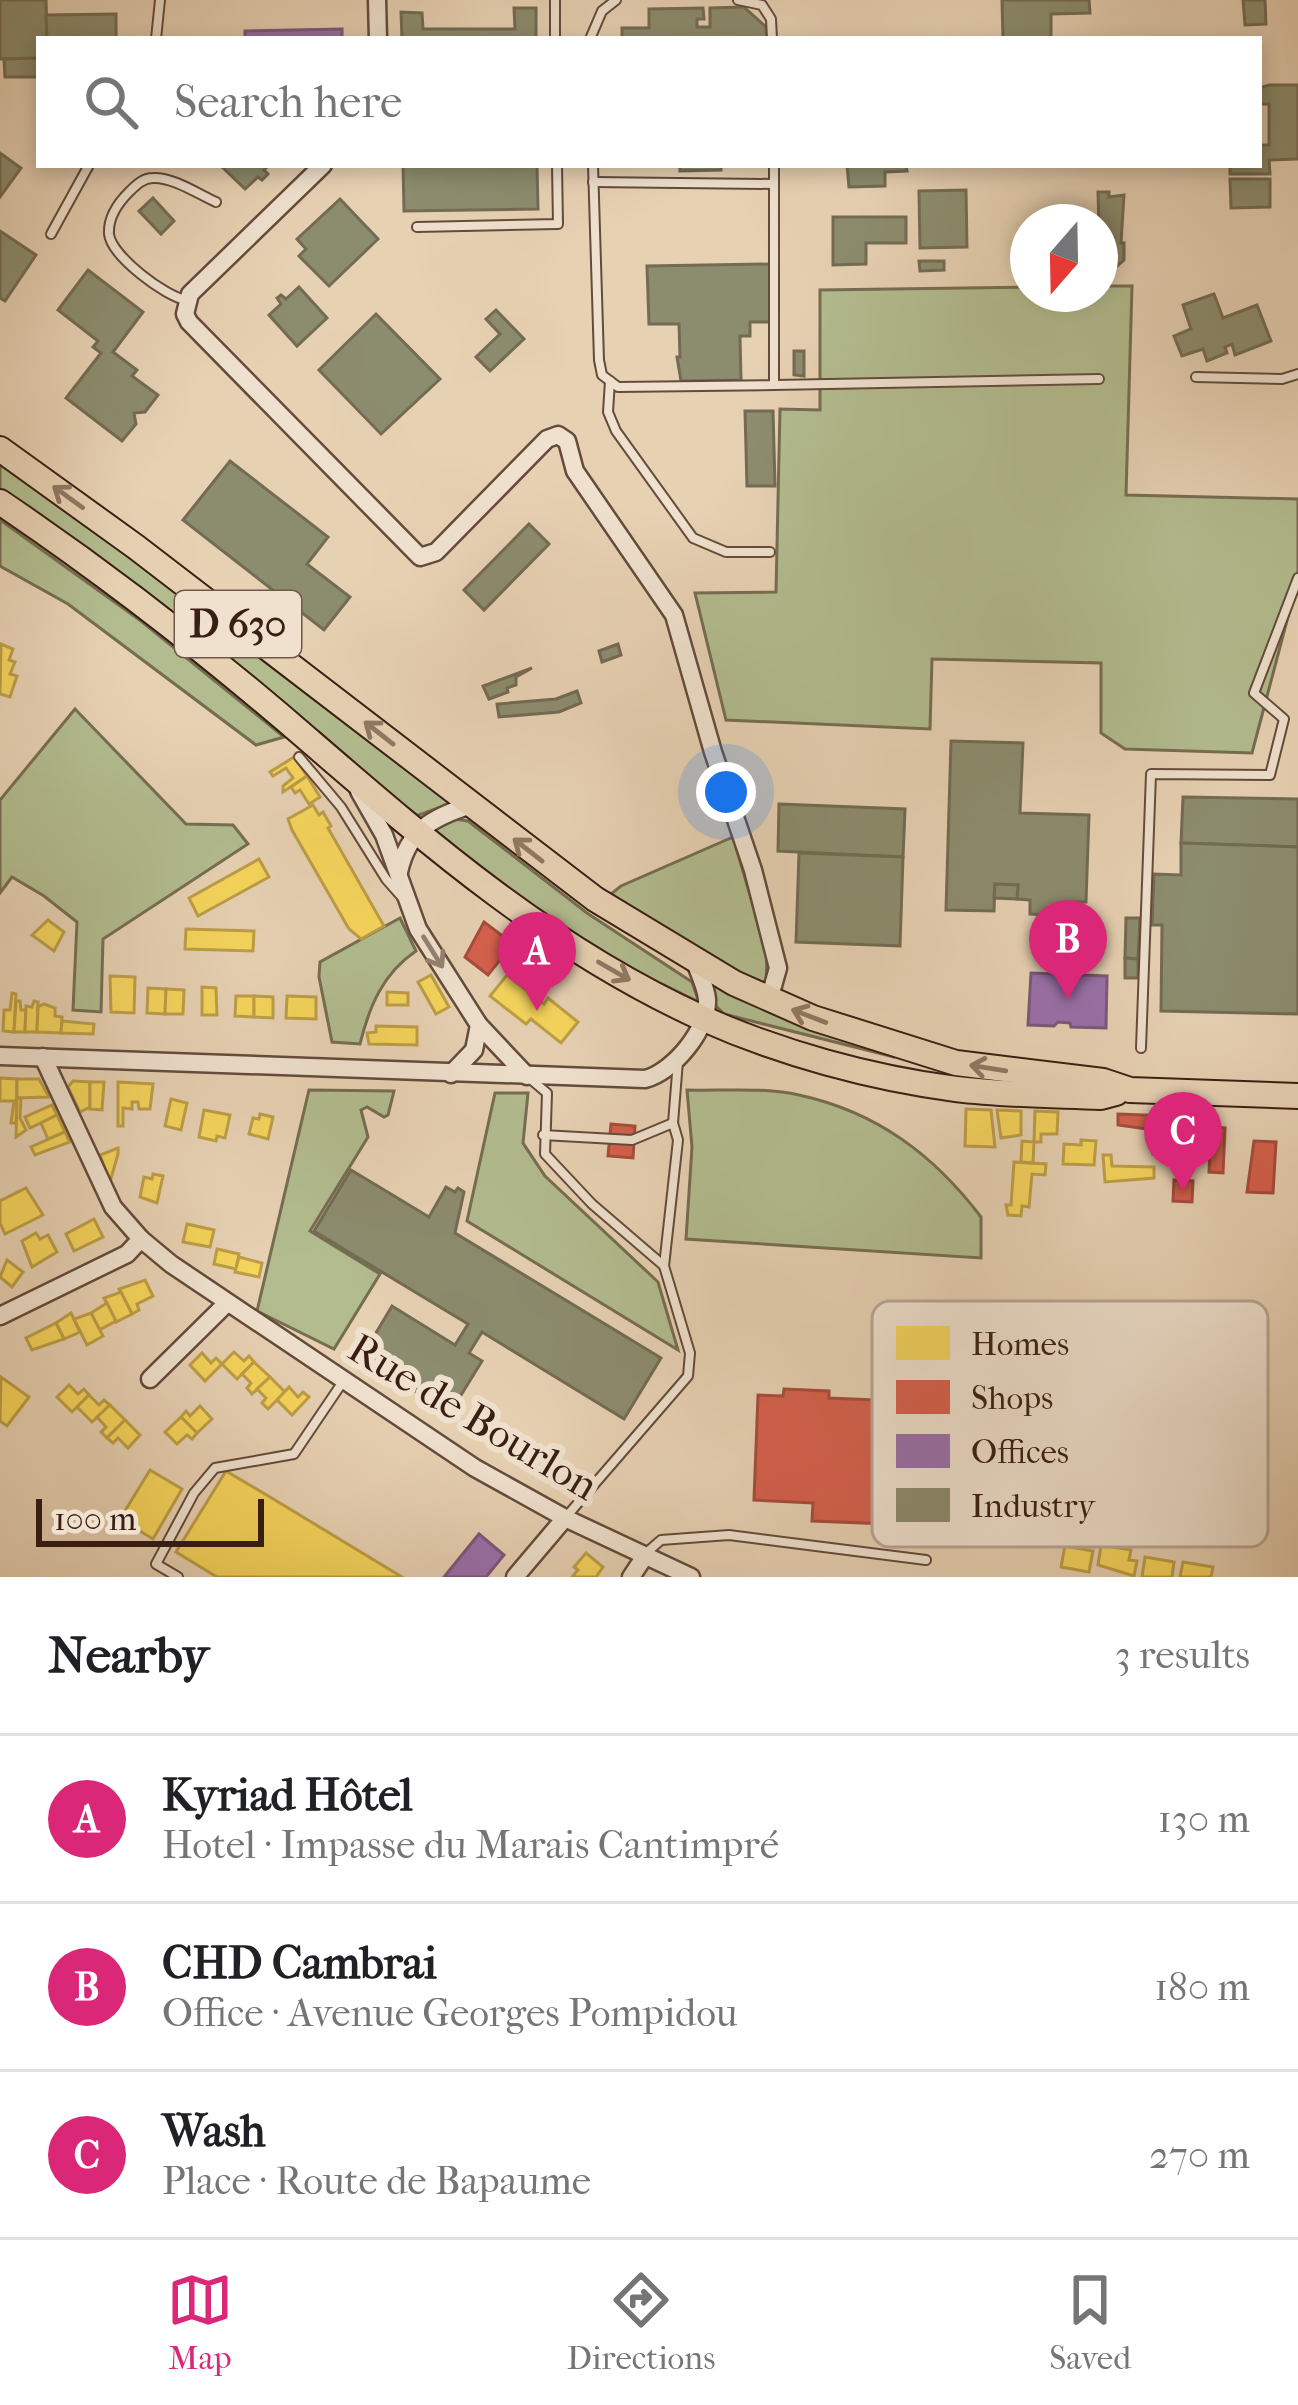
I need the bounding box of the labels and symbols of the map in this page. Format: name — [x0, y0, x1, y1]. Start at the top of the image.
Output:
north arrow — [1010, 204, 1118, 312]
one-way arrow — [52, 485, 85, 511]
road number: D 630 — [175, 591, 301, 657]
one-way arrow — [363, 721, 396, 746]
your location — [696, 762, 756, 822]
one-way arrow — [513, 837, 545, 864]
pin: B — [1029, 900, 1107, 999]
pin: A — [498, 912, 576, 1011]
one-way arrow — [420, 934, 445, 968]
one-way arrow — [596, 960, 631, 984]
one-way arrow — [791, 1003, 828, 1025]
one-way arrow — [969, 1055, 1008, 1078]
pin: C — [1144, 1092, 1222, 1191]
legend — [872, 1301, 1268, 1547]
street label: Rue de Bourlon — [339, 1323, 607, 1511]
text: Homes — [971, 1325, 1069, 1364]
text: Shops — [971, 1379, 1053, 1418]
text: Offices — [971, 1433, 1069, 1472]
text: Industry — [971, 1487, 1096, 1526]
scale bar — [36, 1493, 264, 1546]

